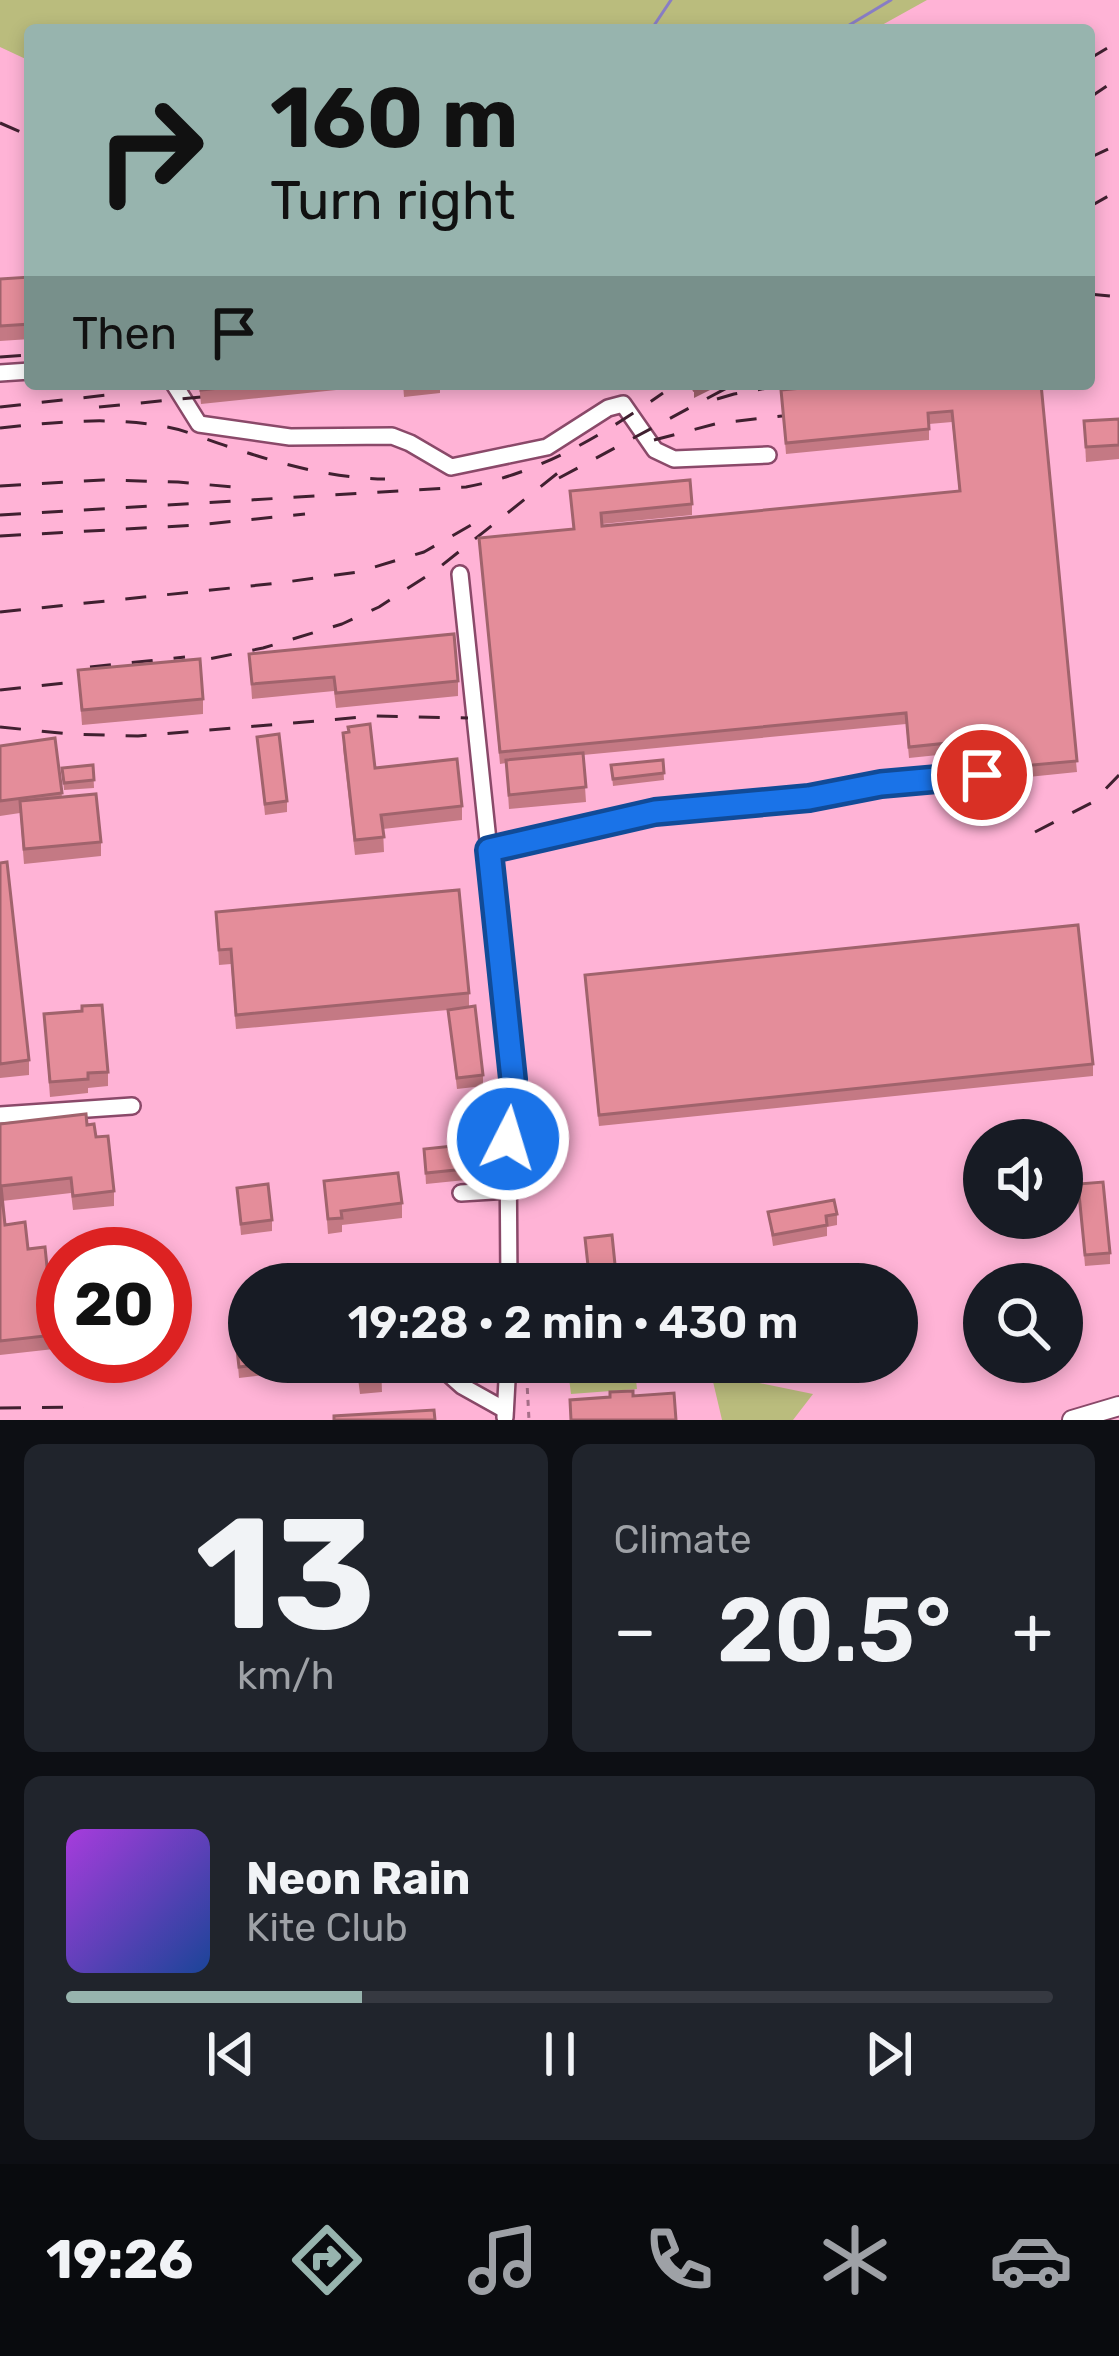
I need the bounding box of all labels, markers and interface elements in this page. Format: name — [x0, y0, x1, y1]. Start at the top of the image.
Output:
text: 160 m — [270, 68, 518, 168]
icon: right — [72, 72, 228, 228]
text: Turn right — [270, 169, 515, 233]
icon: arrive — [201, 300, 267, 366]
text: Then — [72, 307, 177, 360]
pin — [931, 724, 1033, 826]
icon: arrive — [949, 742, 1015, 808]
position arrow — [445, 1076, 571, 1202]
map controls — [963, 1119, 1083, 1383]
button: sound — [963, 1119, 1083, 1239]
speed limit sign: 20 — [36, 1227, 192, 1383]
button: search — [963, 1263, 1083, 1383]
text: 19:28 · 2 min · 430 m — [348, 1296, 798, 1349]
text: 13 — [196, 1482, 376, 1667]
text: Climate — [614, 1517, 752, 1563]
text: 20.5° — [717, 1577, 951, 1684]
text: − — [614, 1591, 656, 1670]
text: + — [1012, 1591, 1053, 1670]
text: km/h — [237, 1653, 334, 1699]
text: Neon Rain — [246, 1852, 471, 1905]
text: Kite Club — [246, 1905, 408, 1951]
icon: previous — [198, 2021, 264, 2087]
icon: pause — [527, 2021, 593, 2087]
icon: next — [856, 2021, 922, 2087]
icon: directions — [285, 2218, 369, 2302]
icon: music — [461, 2218, 545, 2302]
icon: phone — [637, 2218, 721, 2302]
icon: climate — [813, 2218, 897, 2302]
icon: car — [989, 2218, 1073, 2302]
text: 19:26 — [46, 2228, 193, 2292]

